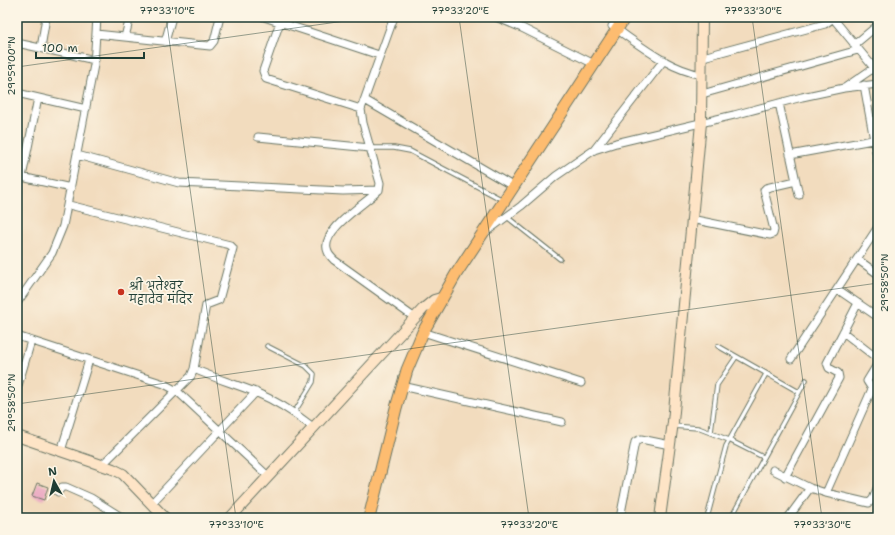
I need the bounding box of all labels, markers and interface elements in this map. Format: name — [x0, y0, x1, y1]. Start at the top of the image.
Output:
text: 77°33'10"E — [139, 4, 195, 17]
text: 77°33'20"E — [431, 4, 489, 17]
text: 77°33'30"E — [724, 4, 782, 17]
scale bar — [36, 34, 144, 60]
text: 29°59'00"N — [5, 36, 18, 96]
text: 100 m — [42, 40, 78, 56]
text: 29°58'50"N — [878, 254, 891, 312]
place label: श्री भूतेश्वर महादेव मंदिर — [128, 275, 194, 307]
marker: श्री भूतेश्वर महादेव मंदिर — [116, 287, 126, 297]
text: 29°58'50"N — [5, 374, 18, 432]
north arrow — [34, 461, 74, 501]
text: N — [47, 464, 58, 480]
text: 77°33'10"E — [208, 518, 264, 531]
text: 77°33'20"E — [500, 518, 558, 531]
text: 77°33'30"E — [793, 518, 851, 531]

